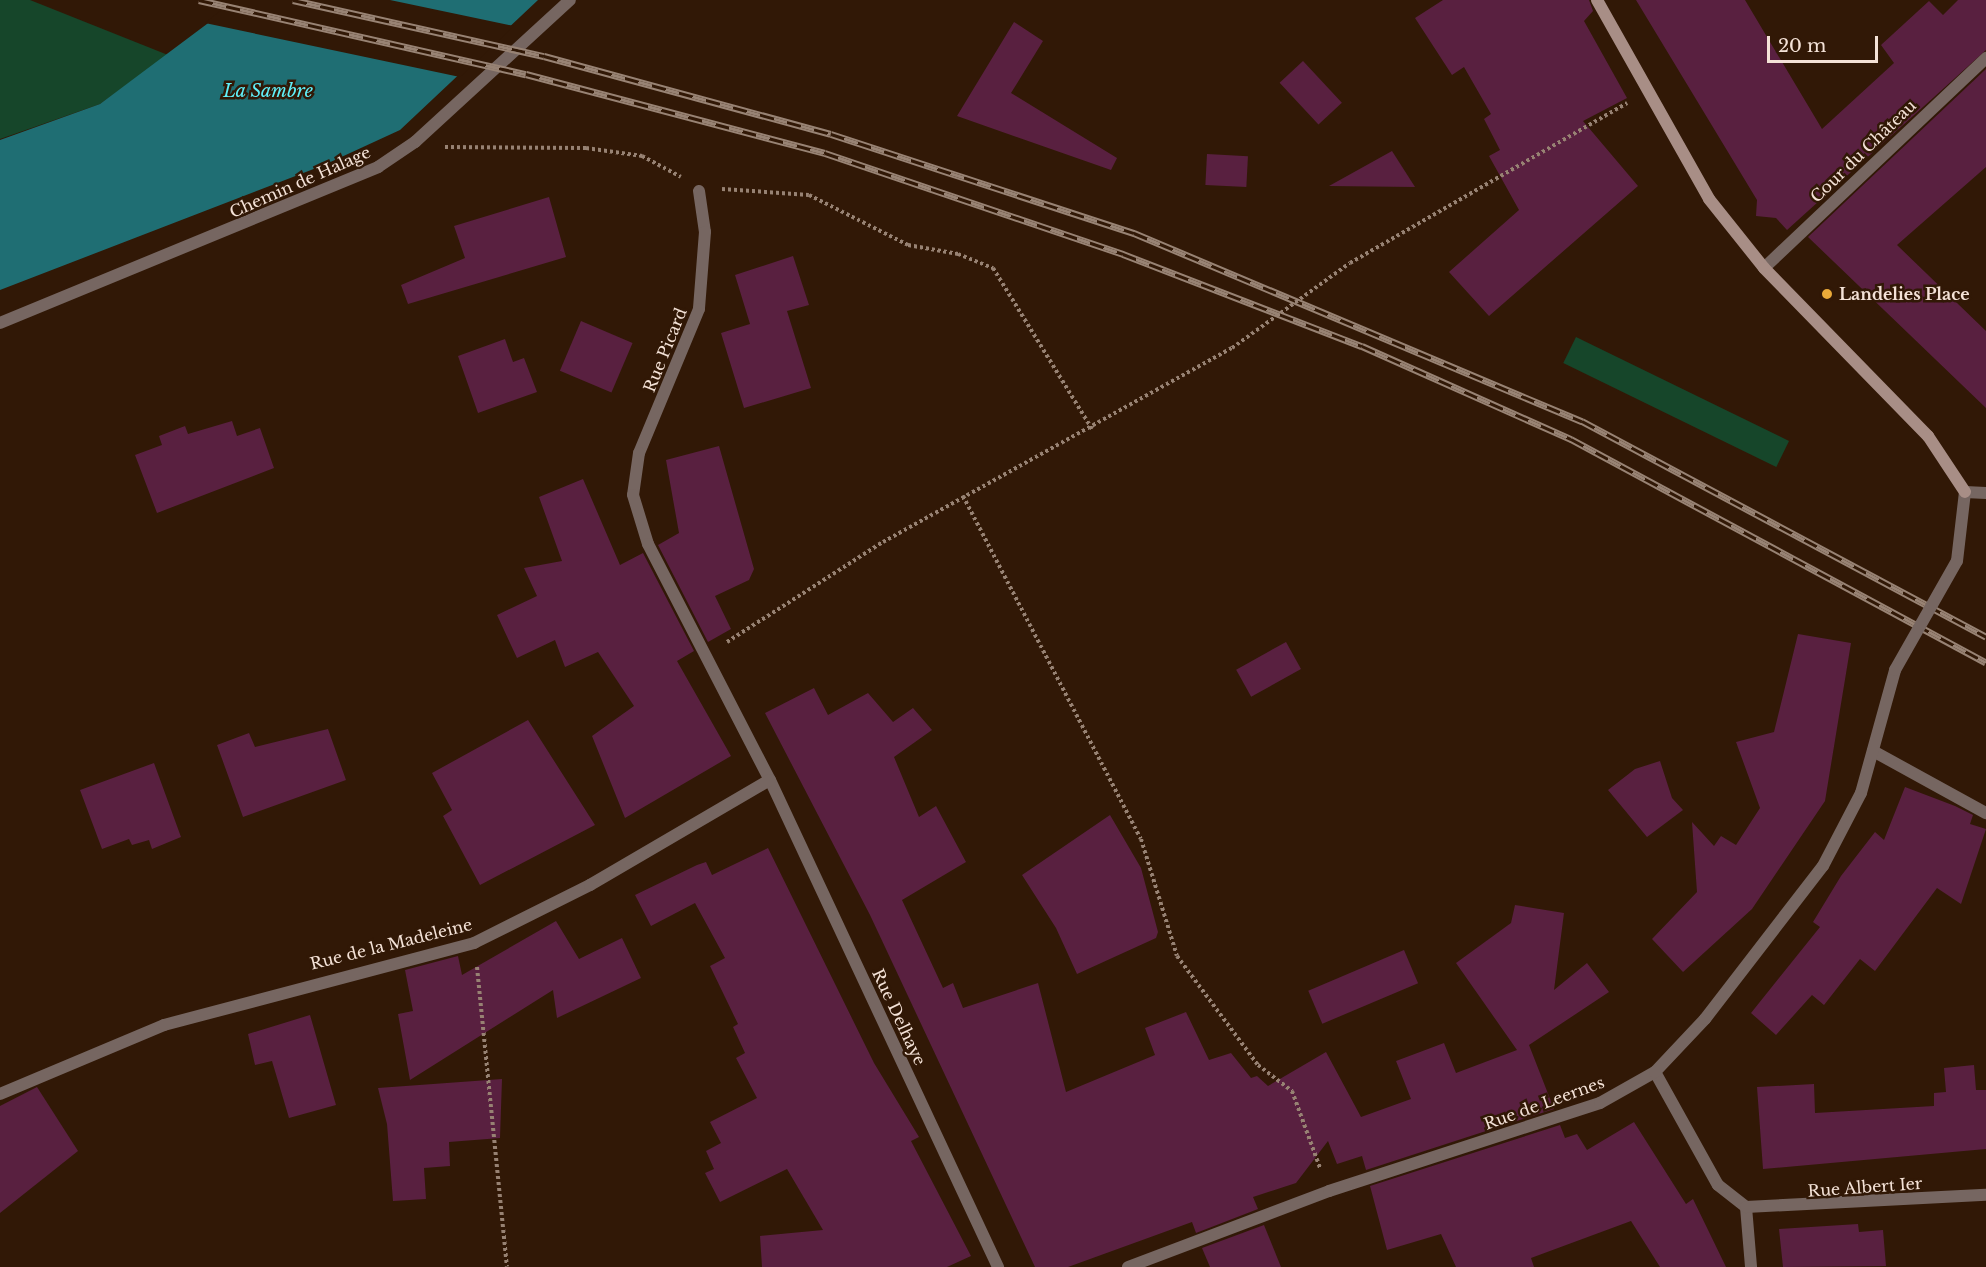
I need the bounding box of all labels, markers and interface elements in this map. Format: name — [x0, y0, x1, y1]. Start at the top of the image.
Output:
scale bar — [1770, 24, 1881, 62]
text: 20 m — [1778, 35, 1826, 57]
water label: La Sambre — [223, 80, 313, 102]
street label: Cour du Château — [1806, 96, 1920, 206]
street label: Chemin de Halage — [227, 142, 373, 222]
place label: Landelies Place — [1839, 284, 1970, 304]
marker: Landelies Place — [1820, 287, 1834, 301]
street label: Rue Picard — [639, 305, 691, 395]
street label: Rue de la Madeleine — [308, 915, 474, 973]
street label: Rue Delhaye — [868, 966, 930, 1068]
street label: Rue de Leernes — [1481, 1072, 1607, 1134]
street label: Rue Albert Ier — [1807, 1173, 1923, 1201]

